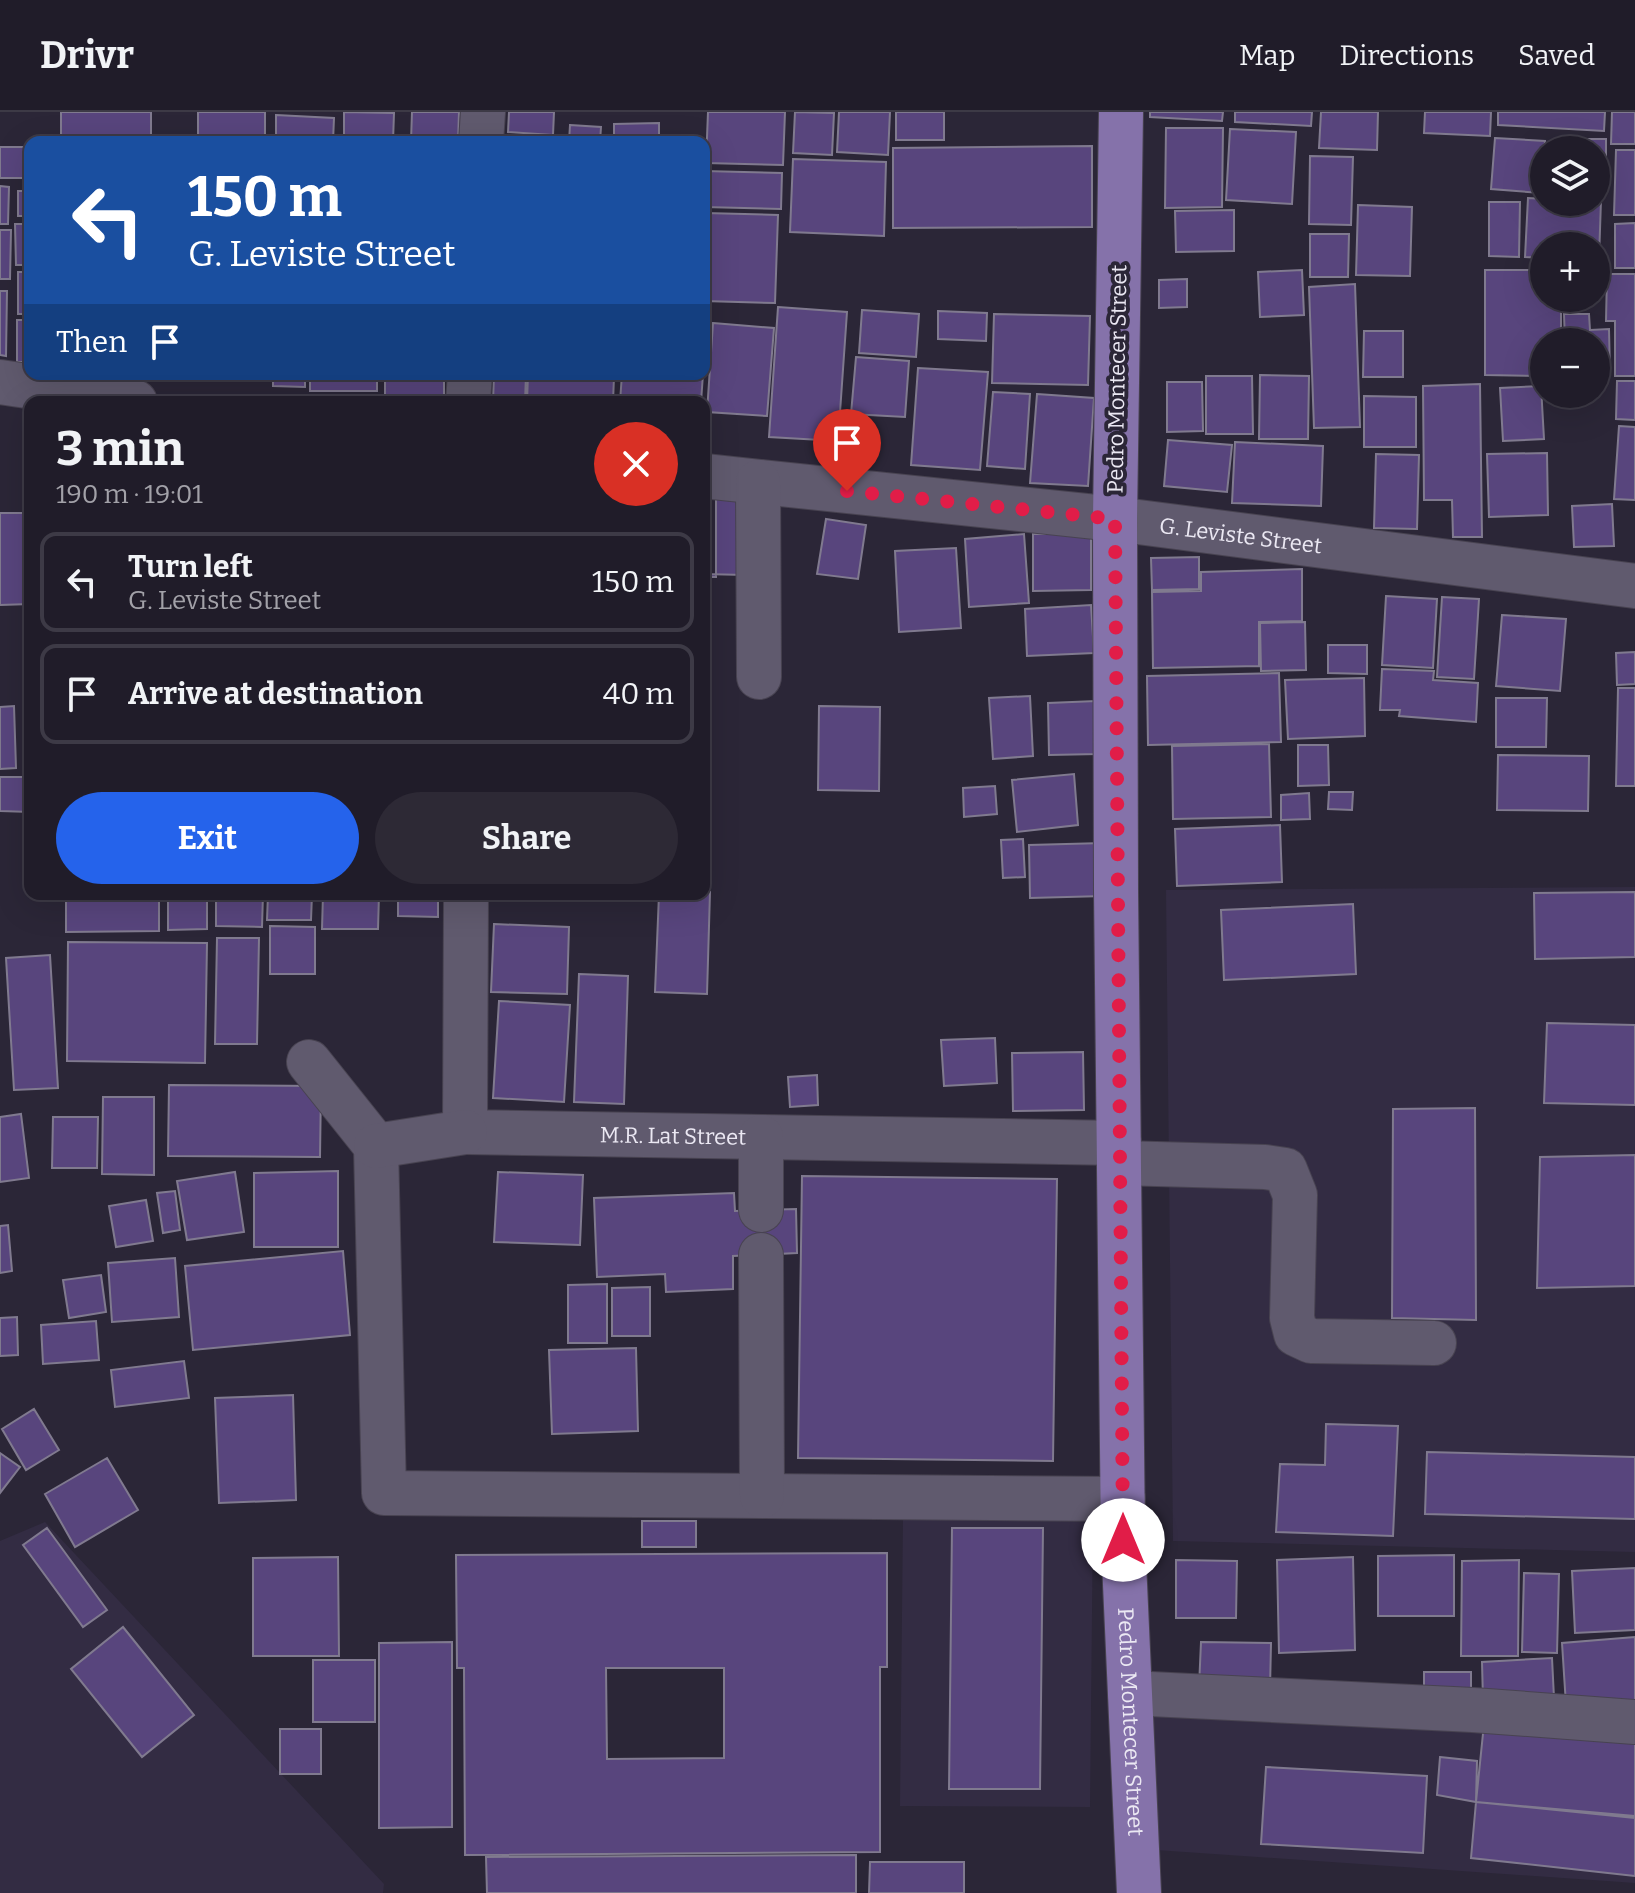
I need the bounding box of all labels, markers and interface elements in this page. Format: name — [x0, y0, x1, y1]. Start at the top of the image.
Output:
text: Drivr — [40, 32, 134, 78]
text: Map — [1239, 39, 1295, 72]
text: Directions — [1339, 39, 1474, 72]
text: Saved — [1518, 39, 1595, 72]
map controls — [1530, 136, 1610, 408]
button: layers — [1530, 136, 1610, 216]
text: 150 m — [188, 164, 342, 231]
icon: left — [56, 168, 160, 272]
text: G. Leviste Street — [188, 232, 456, 276]
button: + — [1530, 232, 1610, 312]
street label: Pedro Montecer Street — [1102, 264, 1132, 494]
icon: arrive — [143, 320, 187, 364]
text: Then — [56, 324, 127, 360]
button: − — [1530, 328, 1610, 408]
pin — [813, 409, 881, 491]
text: 3 min — [56, 420, 184, 478]
icon: arrive — [825, 421, 869, 465]
button: close — [594, 422, 678, 506]
text: 190 m · 19:01 — [56, 479, 203, 510]
street label: G. Leviste Street — [1158, 511, 1324, 559]
text: Turn left — [128, 549, 253, 585]
icon: left — [60, 560, 104, 604]
text: 150 m — [592, 564, 674, 600]
text: G. Leviste Street — [128, 585, 321, 616]
icon: arrive — [60, 672, 104, 716]
text: Arrive at destination — [128, 676, 423, 712]
text: 40 m — [603, 676, 674, 712]
button: Exit — [56, 792, 359, 884]
button: Share — [375, 792, 678, 884]
street label: M.R. Lat Street — [600, 1121, 746, 1150]
position arrow — [1081, 1498, 1165, 1582]
street label: Pedro Montecer Street — [1113, 1607, 1150, 1837]

